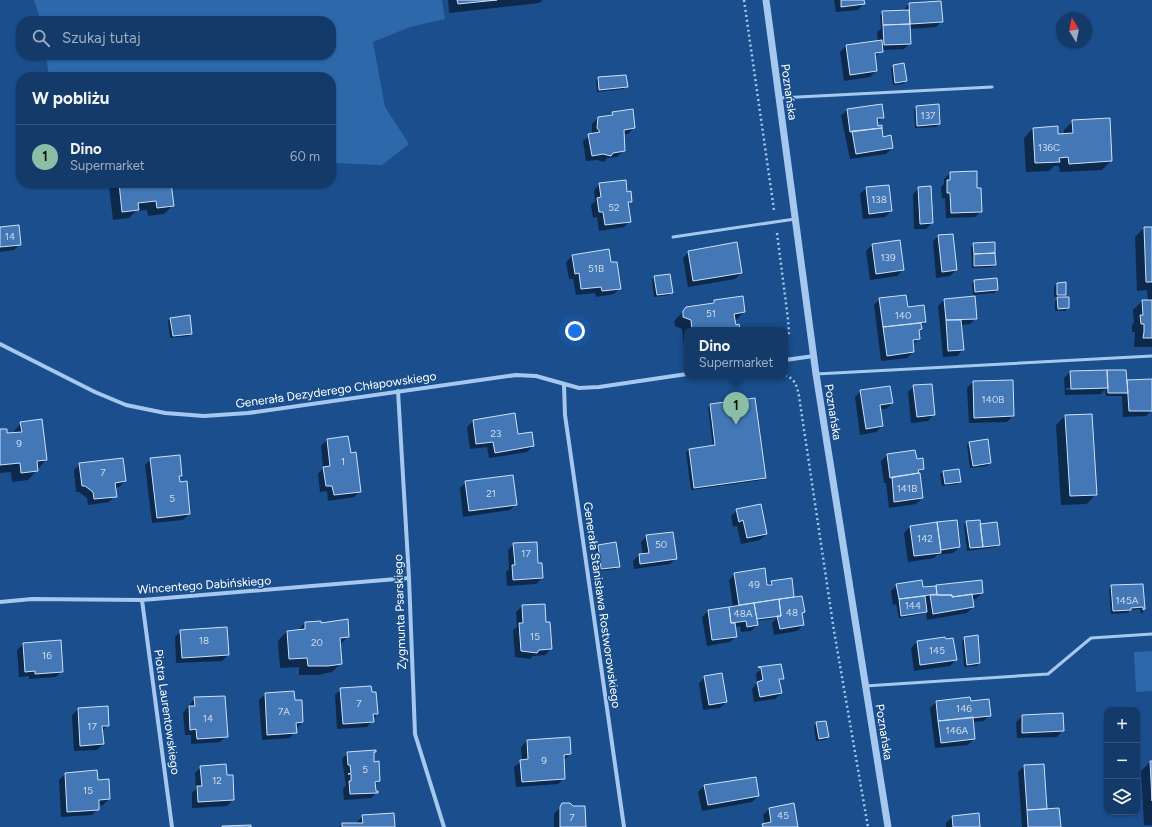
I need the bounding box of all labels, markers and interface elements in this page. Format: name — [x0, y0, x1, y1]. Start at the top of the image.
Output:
north arrow — [1056, 12, 1092, 48]
search box — [16, 16, 336, 60]
icon: search — [30, 27, 52, 49]
text: Szukaj tutaj — [62, 29, 141, 47]
street label: Poznańska — [778, 63, 800, 121]
text: W pobliżu — [32, 88, 109, 108]
house number: 137 — [921, 109, 936, 122]
text: Dino — [70, 140, 102, 158]
house number: 136C — [1038, 141, 1060, 154]
text: 1 — [42, 149, 48, 164]
text: 60 m — [290, 149, 320, 164]
text: Supermarket — [70, 158, 145, 173]
house number: 138 — [871, 193, 887, 206]
house number: 52 — [608, 201, 620, 214]
house number: 14 — [5, 230, 15, 243]
house number: 139 — [880, 251, 896, 264]
house number: 51B — [588, 262, 604, 275]
house number: 51 — [706, 307, 716, 320]
house number: 140 — [895, 309, 911, 322]
your location — [565, 321, 585, 341]
popup — [684, 327, 788, 379]
text: Dino — [699, 337, 730, 355]
text: Supermarket — [699, 355, 773, 370]
street label: Generała Dezyderego Chłapowskiego — [235, 369, 437, 411]
street label: Poznańska — [822, 383, 844, 441]
pin: 1 — [723, 392, 749, 425]
house number: 140B — [982, 393, 1004, 406]
house number: 23 — [490, 427, 502, 440]
house number: 9 — [16, 437, 22, 450]
house number: 1 — [341, 455, 345, 468]
house number: 7 — [100, 466, 106, 479]
house number: 141B — [897, 482, 917, 495]
house number: 21 — [486, 487, 496, 500]
house number: 5 — [169, 492, 175, 505]
street label: Generała Stanisława Rostworowskiego — [581, 501, 623, 709]
house number: 142 — [917, 532, 933, 545]
house number: 50 — [655, 538, 667, 551]
house number: 17 — [521, 547, 531, 560]
street label: Zygmunta Psarskiego — [391, 554, 409, 670]
street label: Wincentego Dabińskiego — [136, 573, 272, 597]
house number: 49 — [748, 578, 760, 591]
house number: 145A — [1116, 594, 1139, 607]
house number: 144 — [905, 599, 921, 612]
house number: 48 — [786, 606, 798, 619]
house number: 48A — [733, 607, 753, 620]
house number: 15 — [530, 630, 540, 643]
house number: 18 — [199, 634, 209, 647]
house number: 20 — [311, 636, 323, 649]
house number: 145 — [929, 644, 945, 657]
house number: 16 — [42, 649, 52, 662]
street label: Piotra Laurentowskiego — [151, 649, 183, 775]
house number: 7 — [356, 697, 362, 710]
house number: 146 — [956, 702, 972, 715]
street label: Poznańska — [873, 703, 895, 761]
house number: 7A — [278, 705, 290, 718]
map controls — [1104, 707, 1140, 815]
button: + — [1104, 707, 1140, 743]
house number: 14 — [203, 712, 213, 725]
house number: 17 — [87, 720, 97, 733]
house number: 146A — [946, 724, 969, 737]
button: − — [1104, 743, 1140, 779]
house number: 9 — [541, 754, 547, 767]
house number: 5 — [362, 763, 368, 776]
house number: 12 — [212, 774, 222, 787]
button: layers — [1104, 779, 1140, 815]
house number: 15 — [83, 784, 93, 797]
house number: 45 — [777, 809, 789, 822]
house number: 7 — [569, 811, 575, 824]

